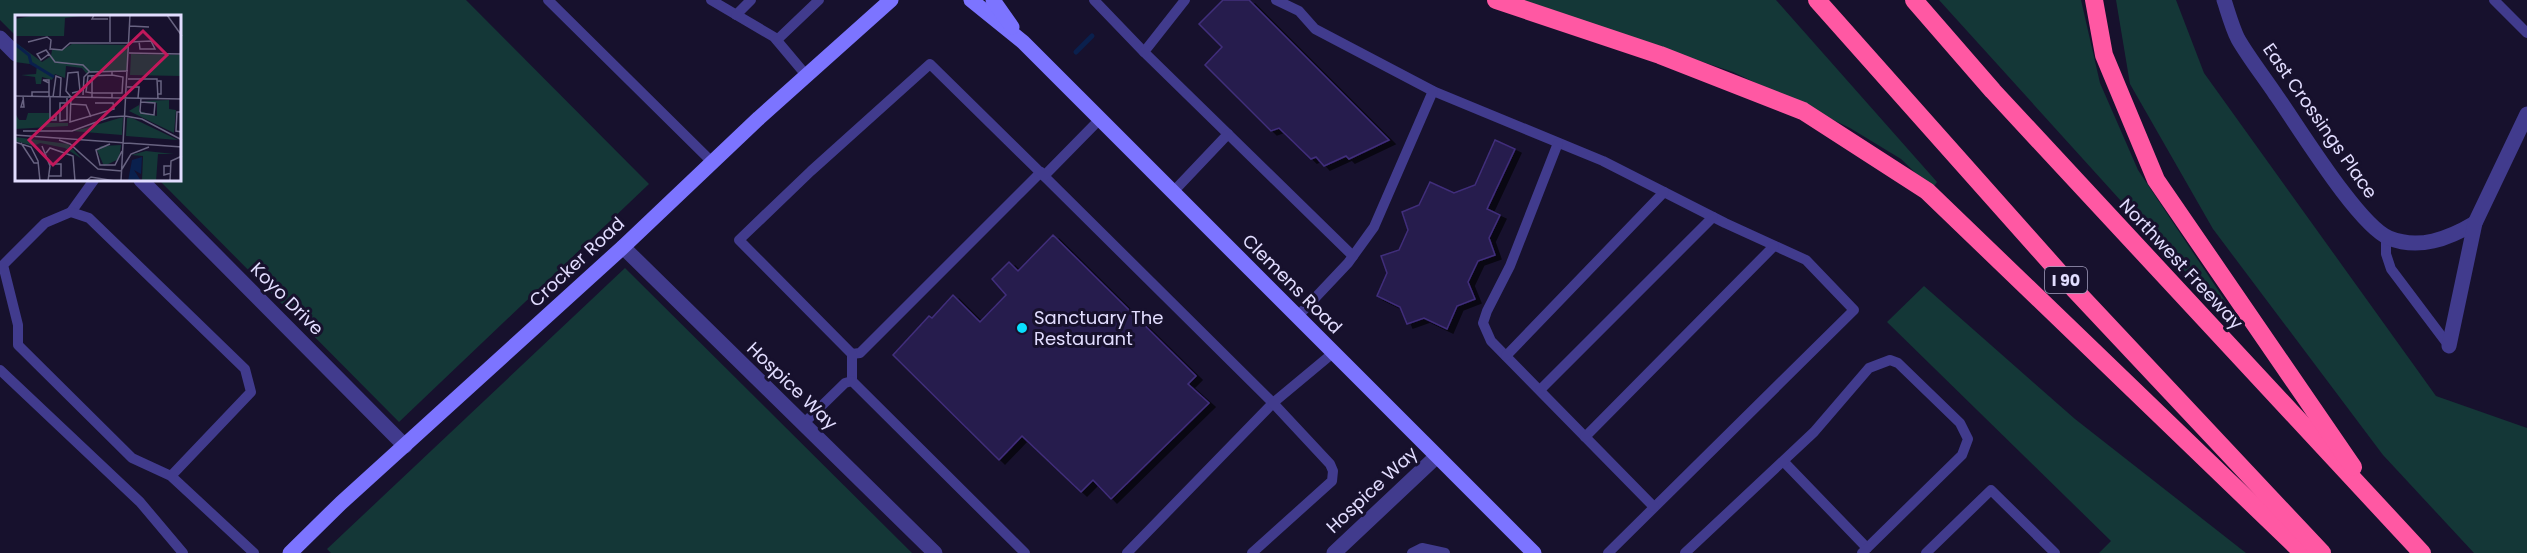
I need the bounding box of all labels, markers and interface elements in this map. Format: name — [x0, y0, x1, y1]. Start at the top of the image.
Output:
inset map — [15, 15, 182, 182]
street label: East Crossings Place — [2257, 38, 2384, 203]
street label: Northwest Freeway — [2114, 193, 2249, 335]
street label: Crocker Road — [524, 211, 630, 312]
street label: Clemens Road — [1237, 228, 1348, 339]
street label: Koyo Drive — [245, 257, 329, 341]
road number: I 90 — [2045, 267, 2087, 293]
place label: Sanctuary The Restaurant — [1034, 305, 1164, 351]
marker: Sanctuary The Restaurant — [1015, 321, 1029, 335]
street label: Hospice Way — [742, 336, 843, 435]
street label: Hospice Way — [1320, 441, 1423, 539]

